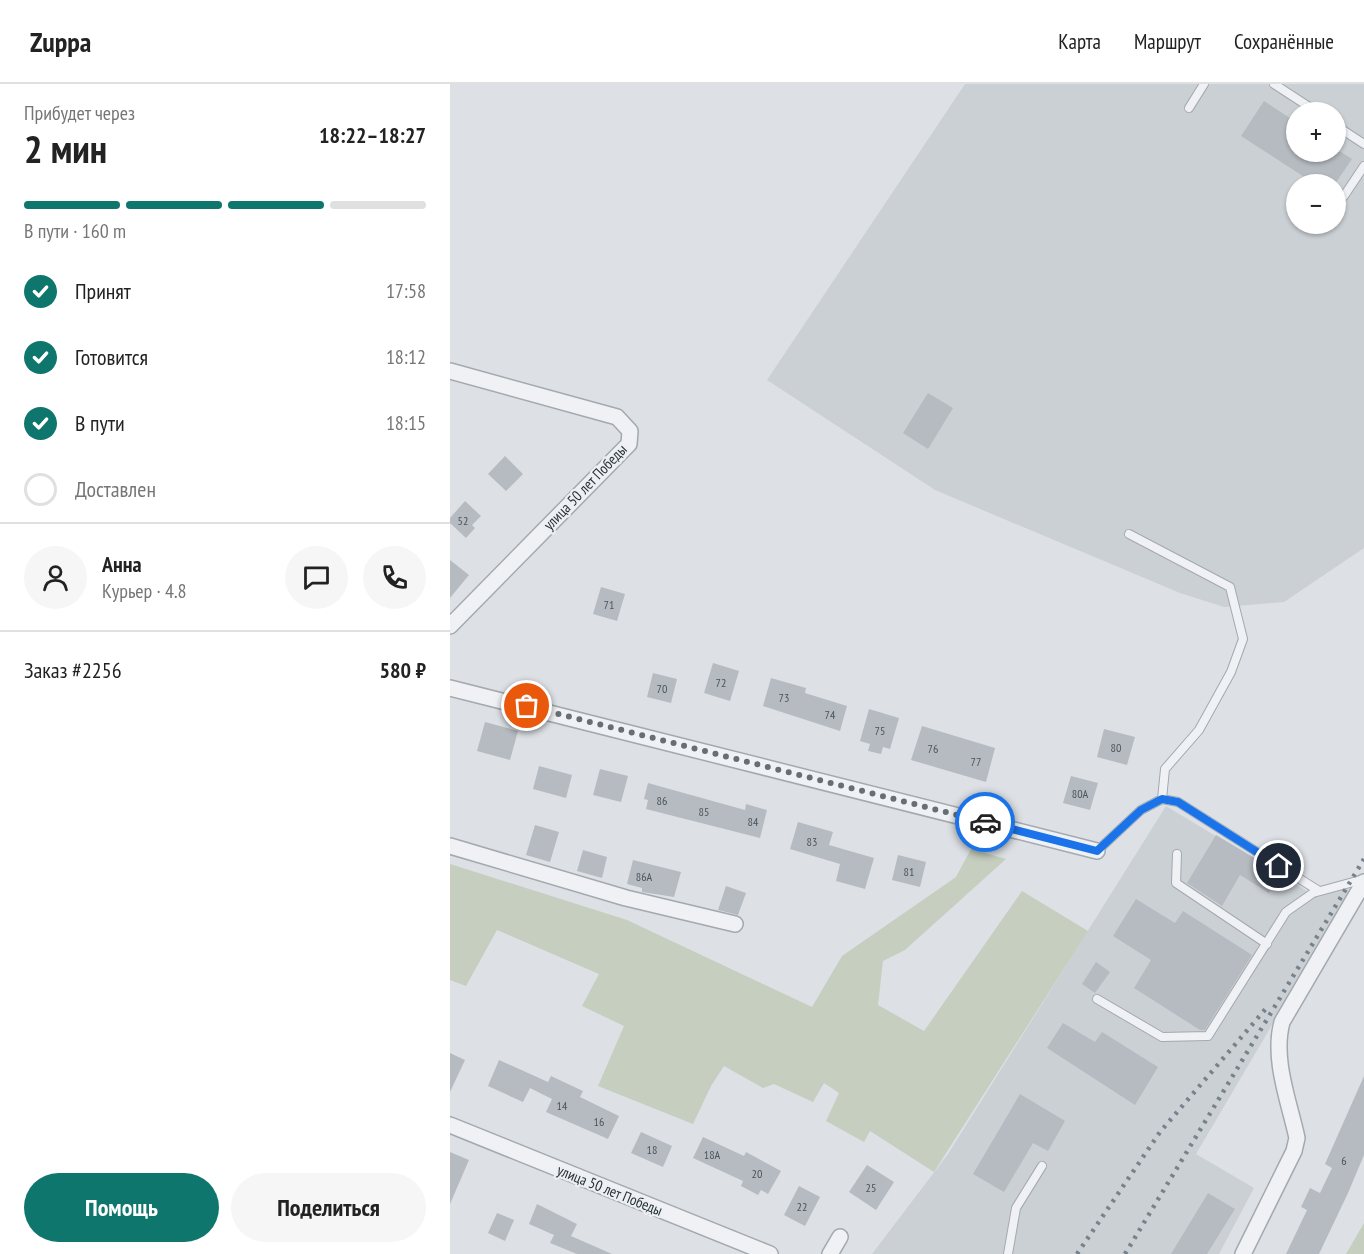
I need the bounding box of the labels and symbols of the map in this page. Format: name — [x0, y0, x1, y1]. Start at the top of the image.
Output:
street label: улица 50 лет Победы — [539, 440, 631, 534]
house number: 52 — [458, 513, 468, 528]
house number: 71 — [604, 597, 614, 612]
house number: 72 — [716, 675, 726, 690]
pin — [501, 680, 552, 731]
house number: 70 — [657, 681, 667, 696]
house number: 73 — [779, 690, 789, 705]
house number: 74 — [825, 707, 836, 722]
house number: 75 — [875, 723, 885, 738]
house number: 80 — [1111, 740, 1121, 755]
house number: 76 — [928, 741, 938, 756]
house number: 77 — [971, 754, 981, 769]
house number: 80А — [1072, 786, 1089, 801]
courier — [955, 792, 1015, 852]
house number: 86 — [657, 793, 667, 808]
house number: 85 — [699, 804, 709, 819]
house number: 84 — [748, 814, 759, 829]
house number: 83 — [807, 834, 817, 849]
pin — [1253, 840, 1304, 891]
house number: 81 — [904, 864, 914, 879]
house number: 86А — [636, 869, 653, 884]
house number: 14 — [557, 1098, 568, 1113]
house number: 16 — [594, 1114, 604, 1129]
house number: 18 — [647, 1142, 657, 1157]
house number: 18А — [704, 1147, 721, 1162]
house number: 6 — [1341, 1153, 1347, 1168]
street label: улица 50 лет Победы — [555, 1160, 665, 1220]
house number: 20 — [752, 1166, 762, 1181]
house number: 25 — [866, 1180, 876, 1195]
house number: 22 — [797, 1199, 807, 1214]

